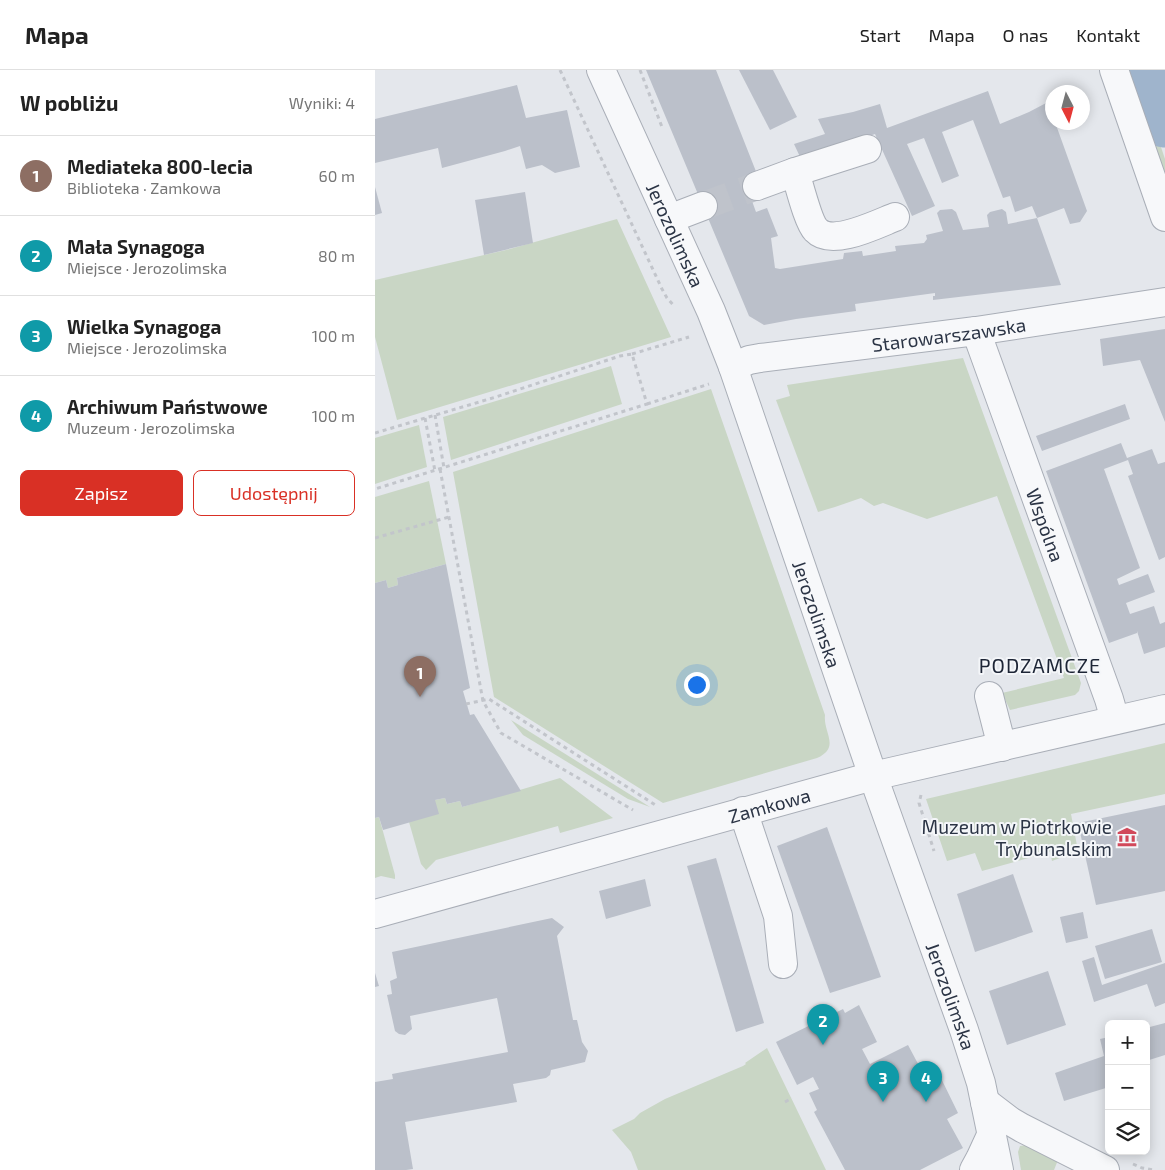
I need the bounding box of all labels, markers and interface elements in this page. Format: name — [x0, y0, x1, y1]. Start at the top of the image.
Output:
text: Mapa — [25, 20, 89, 49]
text: Start — [860, 24, 901, 46]
text: Mapa — [929, 24, 975, 46]
text: O nas — [1003, 24, 1048, 46]
text: Kontakt — [1076, 24, 1140, 46]
north arrow — [1045, 85, 1090, 130]
text: W pobliżu — [20, 90, 119, 115]
text: Wyniki: 4 — [289, 93, 355, 112]
text: Mediateka 800-lecia — [67, 155, 253, 178]
text: 1 — [33, 166, 39, 185]
text: 60 m — [319, 166, 355, 185]
text: Biblioteka · Zamkowa — [67, 178, 221, 197]
street label: Jerozolimska — [642, 179, 710, 290]
text: Mała Synagoga — [67, 235, 205, 258]
text: 2 — [31, 246, 41, 265]
text: 80 m — [318, 246, 355, 265]
text: Miejsce · Jerozolimska — [67, 258, 227, 277]
street label: Starowarszawska — [870, 312, 1027, 355]
text: Wielka Synagoga — [67, 315, 221, 338]
text: 3 — [31, 326, 41, 345]
text: 100 m — [312, 326, 355, 345]
text: Miejsce · Jerozolimska — [67, 338, 227, 357]
text: Archiwum Państwowe — [67, 395, 268, 418]
text: 4 — [31, 406, 41, 425]
text: 100 m — [312, 406, 355, 425]
text: Muzeum · Jerozolimska — [67, 418, 235, 437]
button: Zapisz — [20, 470, 183, 516]
button: Udostępnij — [193, 470, 355, 516]
street label: Wspólna — [1022, 485, 1070, 565]
street label: Jerozolimska — [788, 557, 847, 671]
district label: PODZAMCZE — [979, 653, 1101, 677]
pin: 1 — [404, 656, 436, 697]
your location — [684, 672, 710, 698]
street label: Zamkowa — [726, 782, 813, 827]
place label: Muzeum w Piotrkowie Trybunalskim — [922, 815, 1112, 860]
museum icon: Muzeum w Piotrkowie Trybunalskim — [1116, 826, 1138, 848]
street label: Jerozolimska — [922, 939, 981, 1052]
pin: 2 — [807, 1004, 839, 1045]
map controls — [1105, 1020, 1150, 1155]
button: + — [1105, 1020, 1150, 1065]
pin: 3 — [867, 1061, 899, 1102]
pin: 4 — [910, 1061, 942, 1102]
button: − — [1105, 1065, 1150, 1110]
button: layers — [1105, 1110, 1150, 1155]

